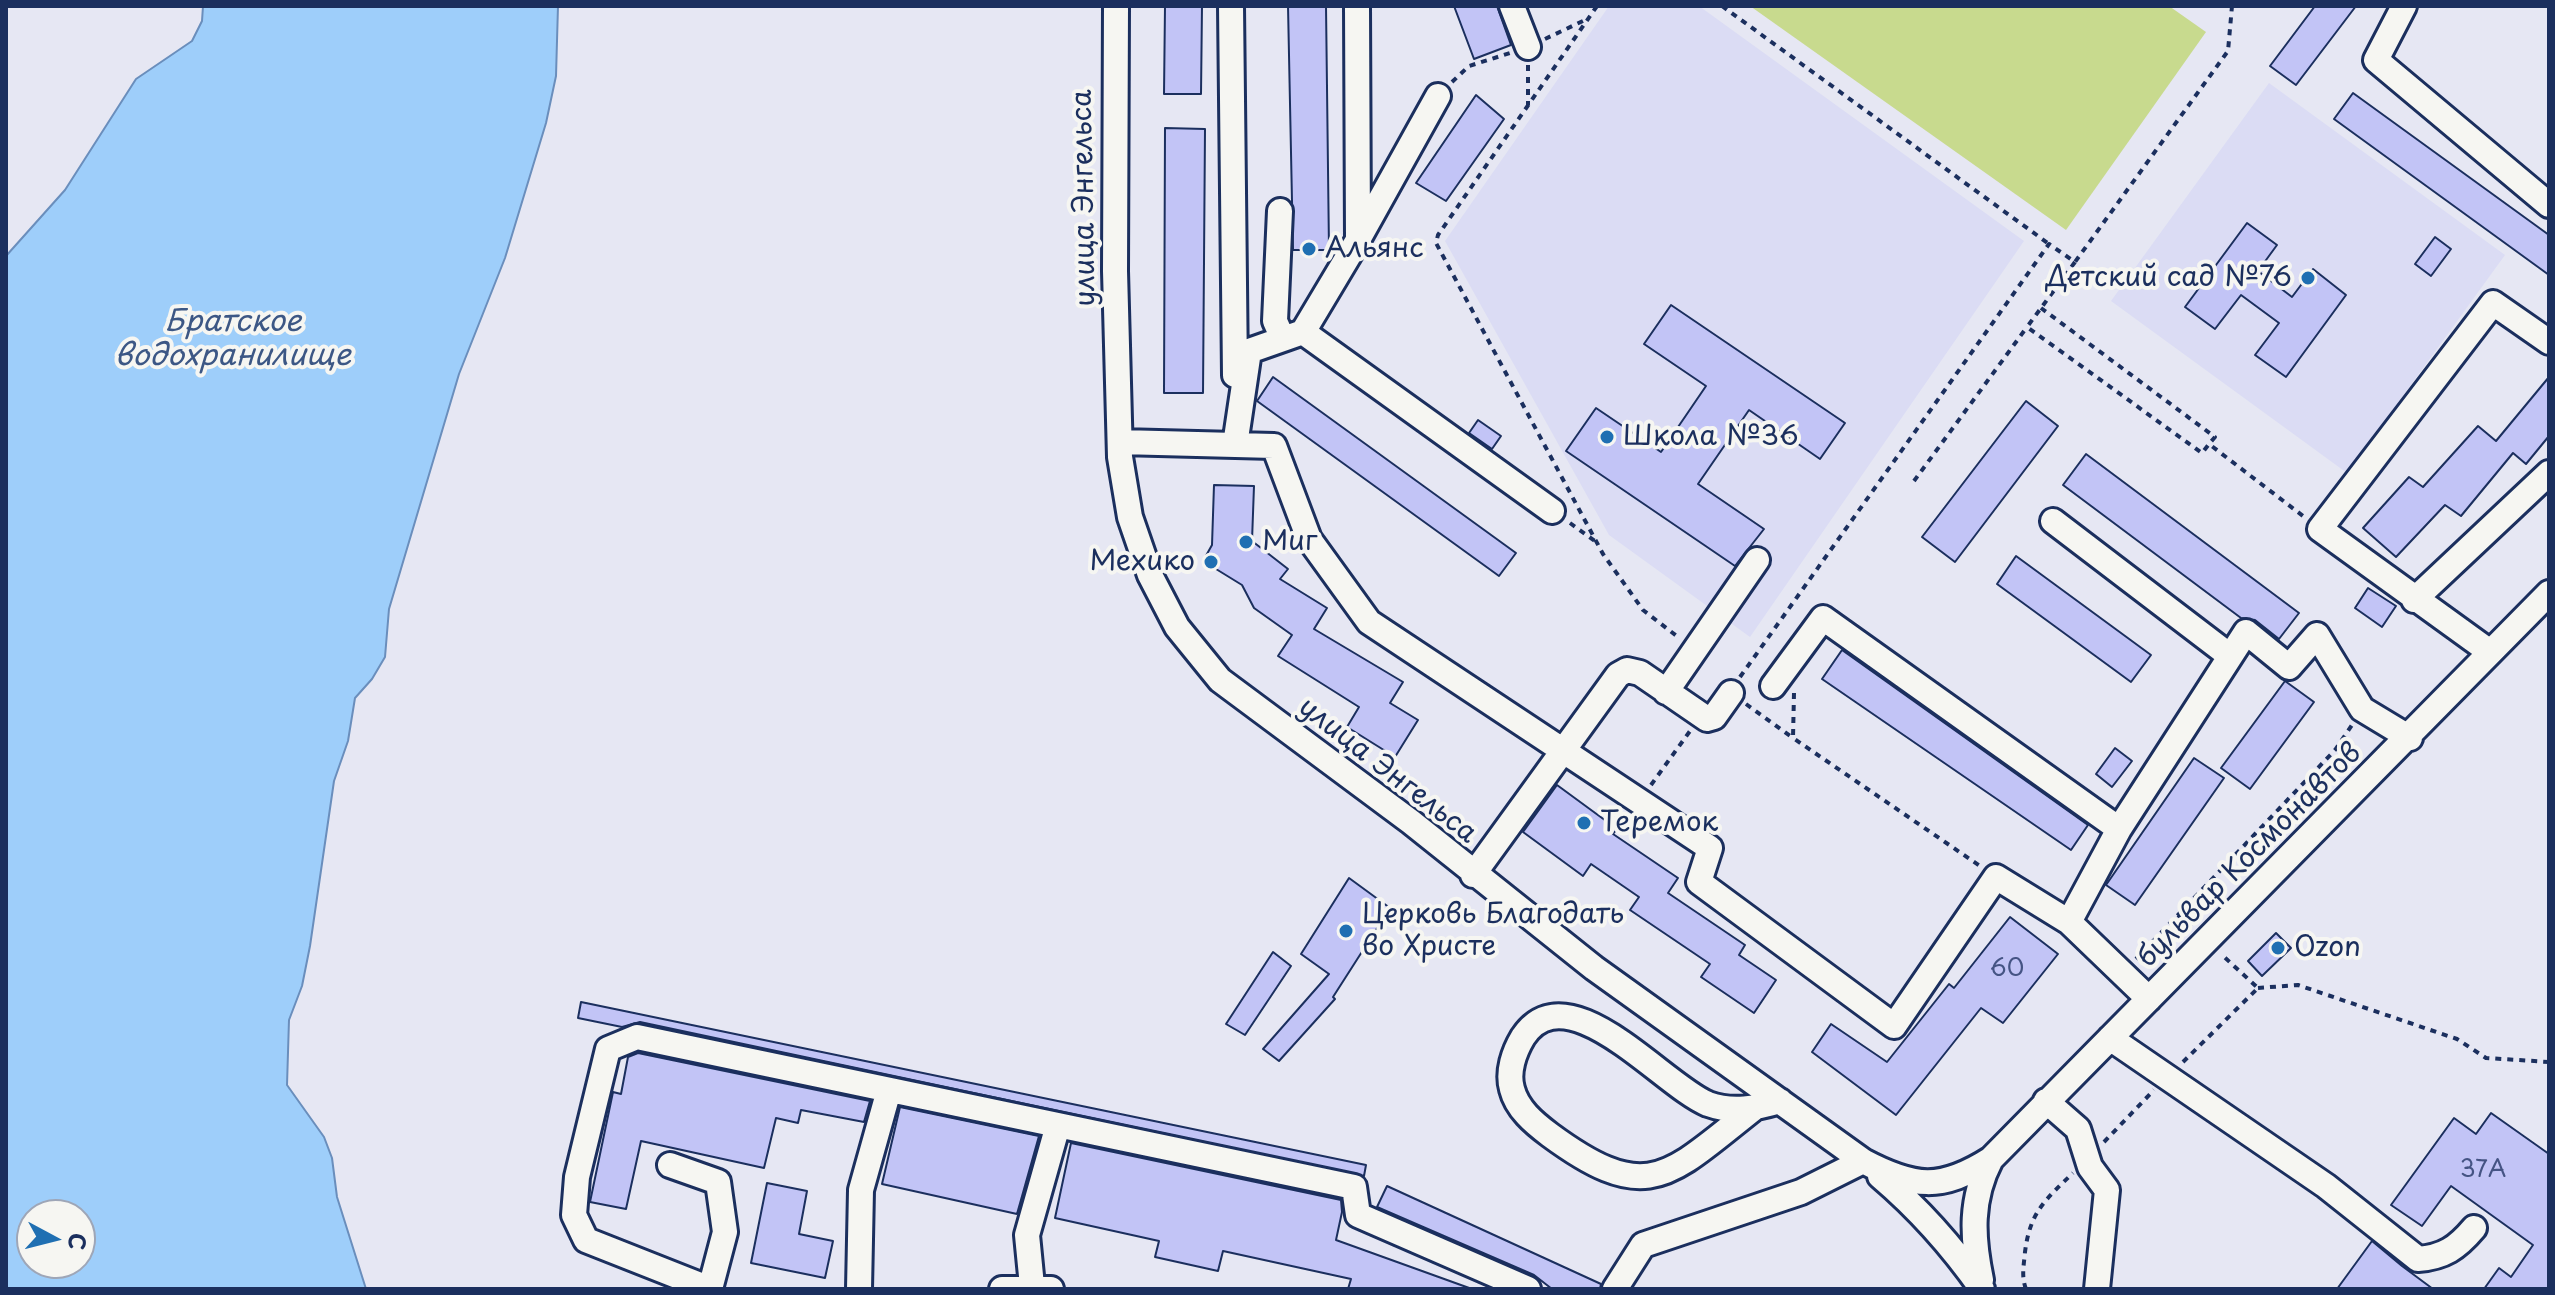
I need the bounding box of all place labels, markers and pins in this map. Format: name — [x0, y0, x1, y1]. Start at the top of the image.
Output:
place label: Альянс — [1325, 232, 1424, 266]
marker: Альянс — [1300, 240, 1318, 258]
place label: Детский сад №76 — [2046, 261, 2292, 295]
marker: Детский сад №76 — [2299, 269, 2317, 287]
place label: Школа №36 — [1623, 420, 1799, 454]
marker: Школа №36 — [1598, 428, 1616, 446]
place label: Миг — [1262, 525, 1317, 559]
marker: Миг — [1237, 533, 1255, 551]
place label: Мехико — [1089, 545, 1195, 579]
marker: Мехико — [1202, 553, 1220, 571]
place label: Теремок — [1600, 806, 1718, 840]
marker: Теремок — [1575, 814, 1593, 832]
place label: Церковь Благодать во Христе — [1362, 898, 1624, 964]
marker: Церковь Благодать во Христе — [1337, 922, 1355, 940]
place label: Ozon — [2294, 931, 2361, 965]
marker: Ozon — [2269, 939, 2287, 957]

